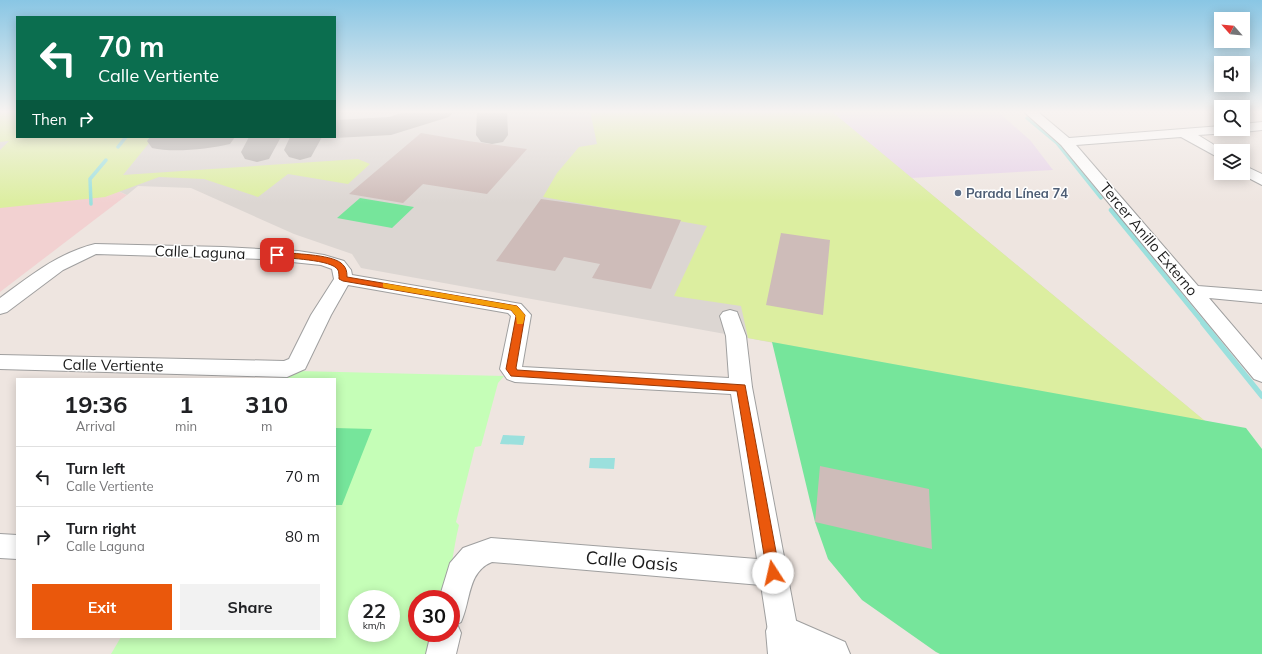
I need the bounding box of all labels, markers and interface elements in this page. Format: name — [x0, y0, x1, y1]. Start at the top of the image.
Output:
north arrow — [1214, 12, 1250, 48]
map controls — [1214, 12, 1250, 180]
text: 70 m — [98, 29, 164, 64]
icon: left — [32, 32, 84, 84]
button: sound — [1214, 56, 1250, 92]
text: Calle Vertiente — [98, 64, 219, 87]
button: search — [1214, 100, 1250, 136]
icon: right — [75, 108, 97, 130]
text: Then — [32, 110, 67, 129]
button: layers — [1214, 144, 1250, 180]
street label: Tercer Anillo Externo — [1096, 178, 1202, 300]
place label: Parada Línea 74 — [966, 185, 1068, 201]
marker: Parada Línea 74 — [953, 188, 963, 198]
pin — [260, 238, 294, 272]
street label: Calle Laguna — [154, 241, 246, 263]
icon: arrive — [266, 244, 288, 266]
street label: Calle Vertiente — [62, 355, 164, 375]
text: 19:36 — [64, 389, 127, 419]
text: 1 — [179, 389, 193, 419]
text: 310 — [245, 389, 288, 419]
text: Arrival — [76, 418, 115, 434]
text: min — [175, 418, 197, 434]
text: m — [261, 418, 272, 434]
text: Turn left — [66, 459, 125, 478]
icon: left — [32, 466, 54, 488]
text: 70 m — [285, 467, 320, 486]
text: Calle Vertiente — [66, 478, 153, 494]
text: Turn right — [66, 519, 136, 538]
icon: right — [32, 526, 54, 548]
text: 80 m — [285, 527, 320, 546]
text: Calle Laguna — [66, 538, 145, 554]
street label: Calle Oasis — [585, 546, 679, 577]
position arrow — [752, 552, 794, 594]
button: Exit — [32, 584, 172, 630]
button: Share — [180, 584, 320, 630]
speed limit sign: 30 — [408, 590, 460, 642]
text: 22 — [362, 598, 386, 623]
text: km/h — [363, 619, 385, 632]

